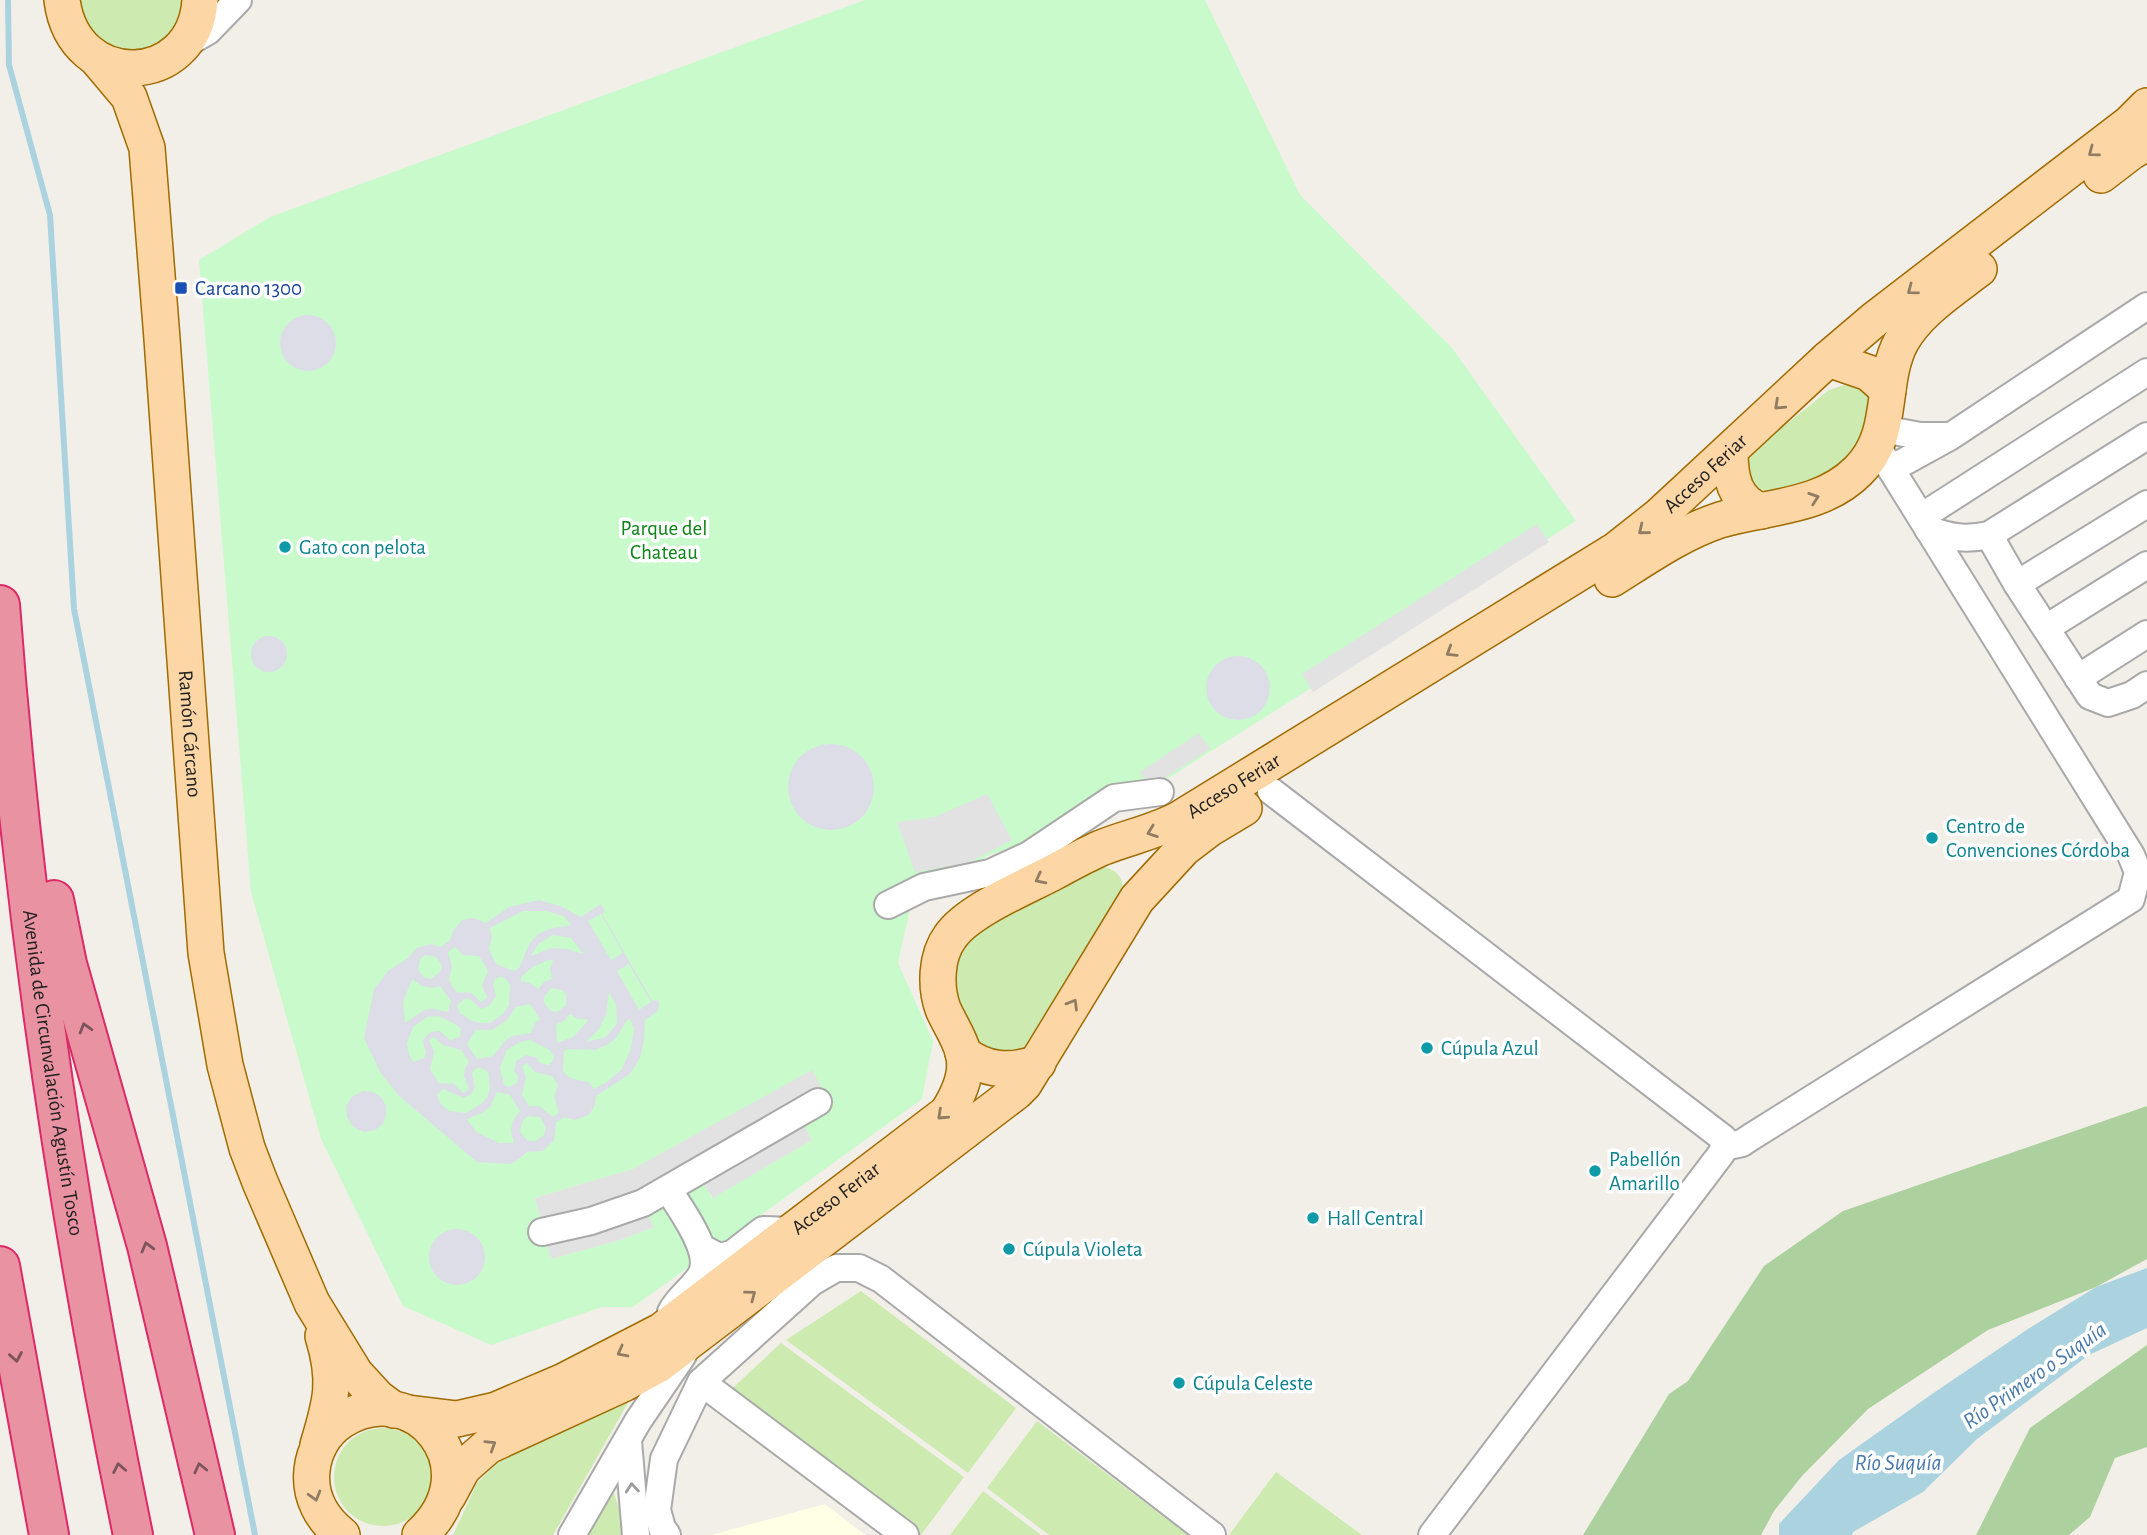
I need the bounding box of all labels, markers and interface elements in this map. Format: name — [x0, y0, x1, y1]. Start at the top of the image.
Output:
one-way arrow — [2088, 144, 2101, 156]
place label: Carcano 1300 — [195, 278, 302, 299]
marker: Carcano 1300 — [173, 280, 189, 296]
one-way arrow — [1908, 282, 1920, 295]
one-way arrow — [1774, 397, 1787, 409]
street label: Acceso Feriar — [1659, 429, 1751, 517]
one-way arrow — [1808, 492, 1820, 506]
park label: Parque del Chateau — [621, 518, 707, 563]
one-way arrow — [1639, 521, 1651, 534]
place label: Gato con pelota — [299, 537, 426, 558]
marker: Gato con pelota — [277, 539, 293, 555]
one-way arrow — [1446, 643, 1459, 656]
street label: Ramón Cárcano — [175, 669, 205, 798]
street label: Acceso Feriar — [1183, 749, 1284, 822]
place label: Centro de Convenciones Córdoba — [1946, 816, 2131, 861]
one-way arrow — [1146, 823, 1158, 837]
marker: Centro de Convenciones Córdoba — [1924, 830, 1940, 846]
one-way arrow — [1035, 871, 1047, 885]
street label: Avenida de Circunvalación Agustín Tosco — [20, 909, 87, 1237]
one-way arrow — [1065, 999, 1078, 1012]
one-way arrow — [79, 1022, 94, 1034]
place label: Cúpula Azul — [1441, 1038, 1539, 1059]
marker: Cúpula Azul — [1419, 1040, 1435, 1056]
one-way arrow — [937, 1107, 950, 1119]
place label: Pabellón Amarillo — [1609, 1149, 1681, 1194]
street label: Acceso Feriar — [787, 1157, 884, 1238]
marker: Pabellón Amarillo — [1587, 1163, 1603, 1179]
place label: Hall Central — [1327, 1208, 1424, 1229]
marker: Hall Central — [1305, 1210, 1321, 1226]
place label: Cúpula Violeta — [1023, 1239, 1143, 1260]
one-way arrow — [141, 1241, 155, 1253]
marker: Cúpula Violeta — [1001, 1241, 1017, 1257]
one-way arrow — [743, 1290, 756, 1303]
water label: Río Primero o Suquía — [1959, 1318, 2111, 1434]
one-way arrow — [617, 1344, 629, 1358]
one-way arrow — [8, 1351, 23, 1363]
place label: Cúpula Celeste — [1193, 1373, 1313, 1394]
marker: Cúpula Celeste — [1171, 1375, 1187, 1391]
one-way arrow — [483, 1441, 496, 1454]
water label: Río Suquía — [1854, 1452, 1942, 1475]
one-way arrow — [113, 1462, 128, 1474]
one-way arrow — [194, 1462, 209, 1474]
one-way arrow — [625, 1482, 640, 1493]
one-way arrow — [307, 1490, 322, 1502]

